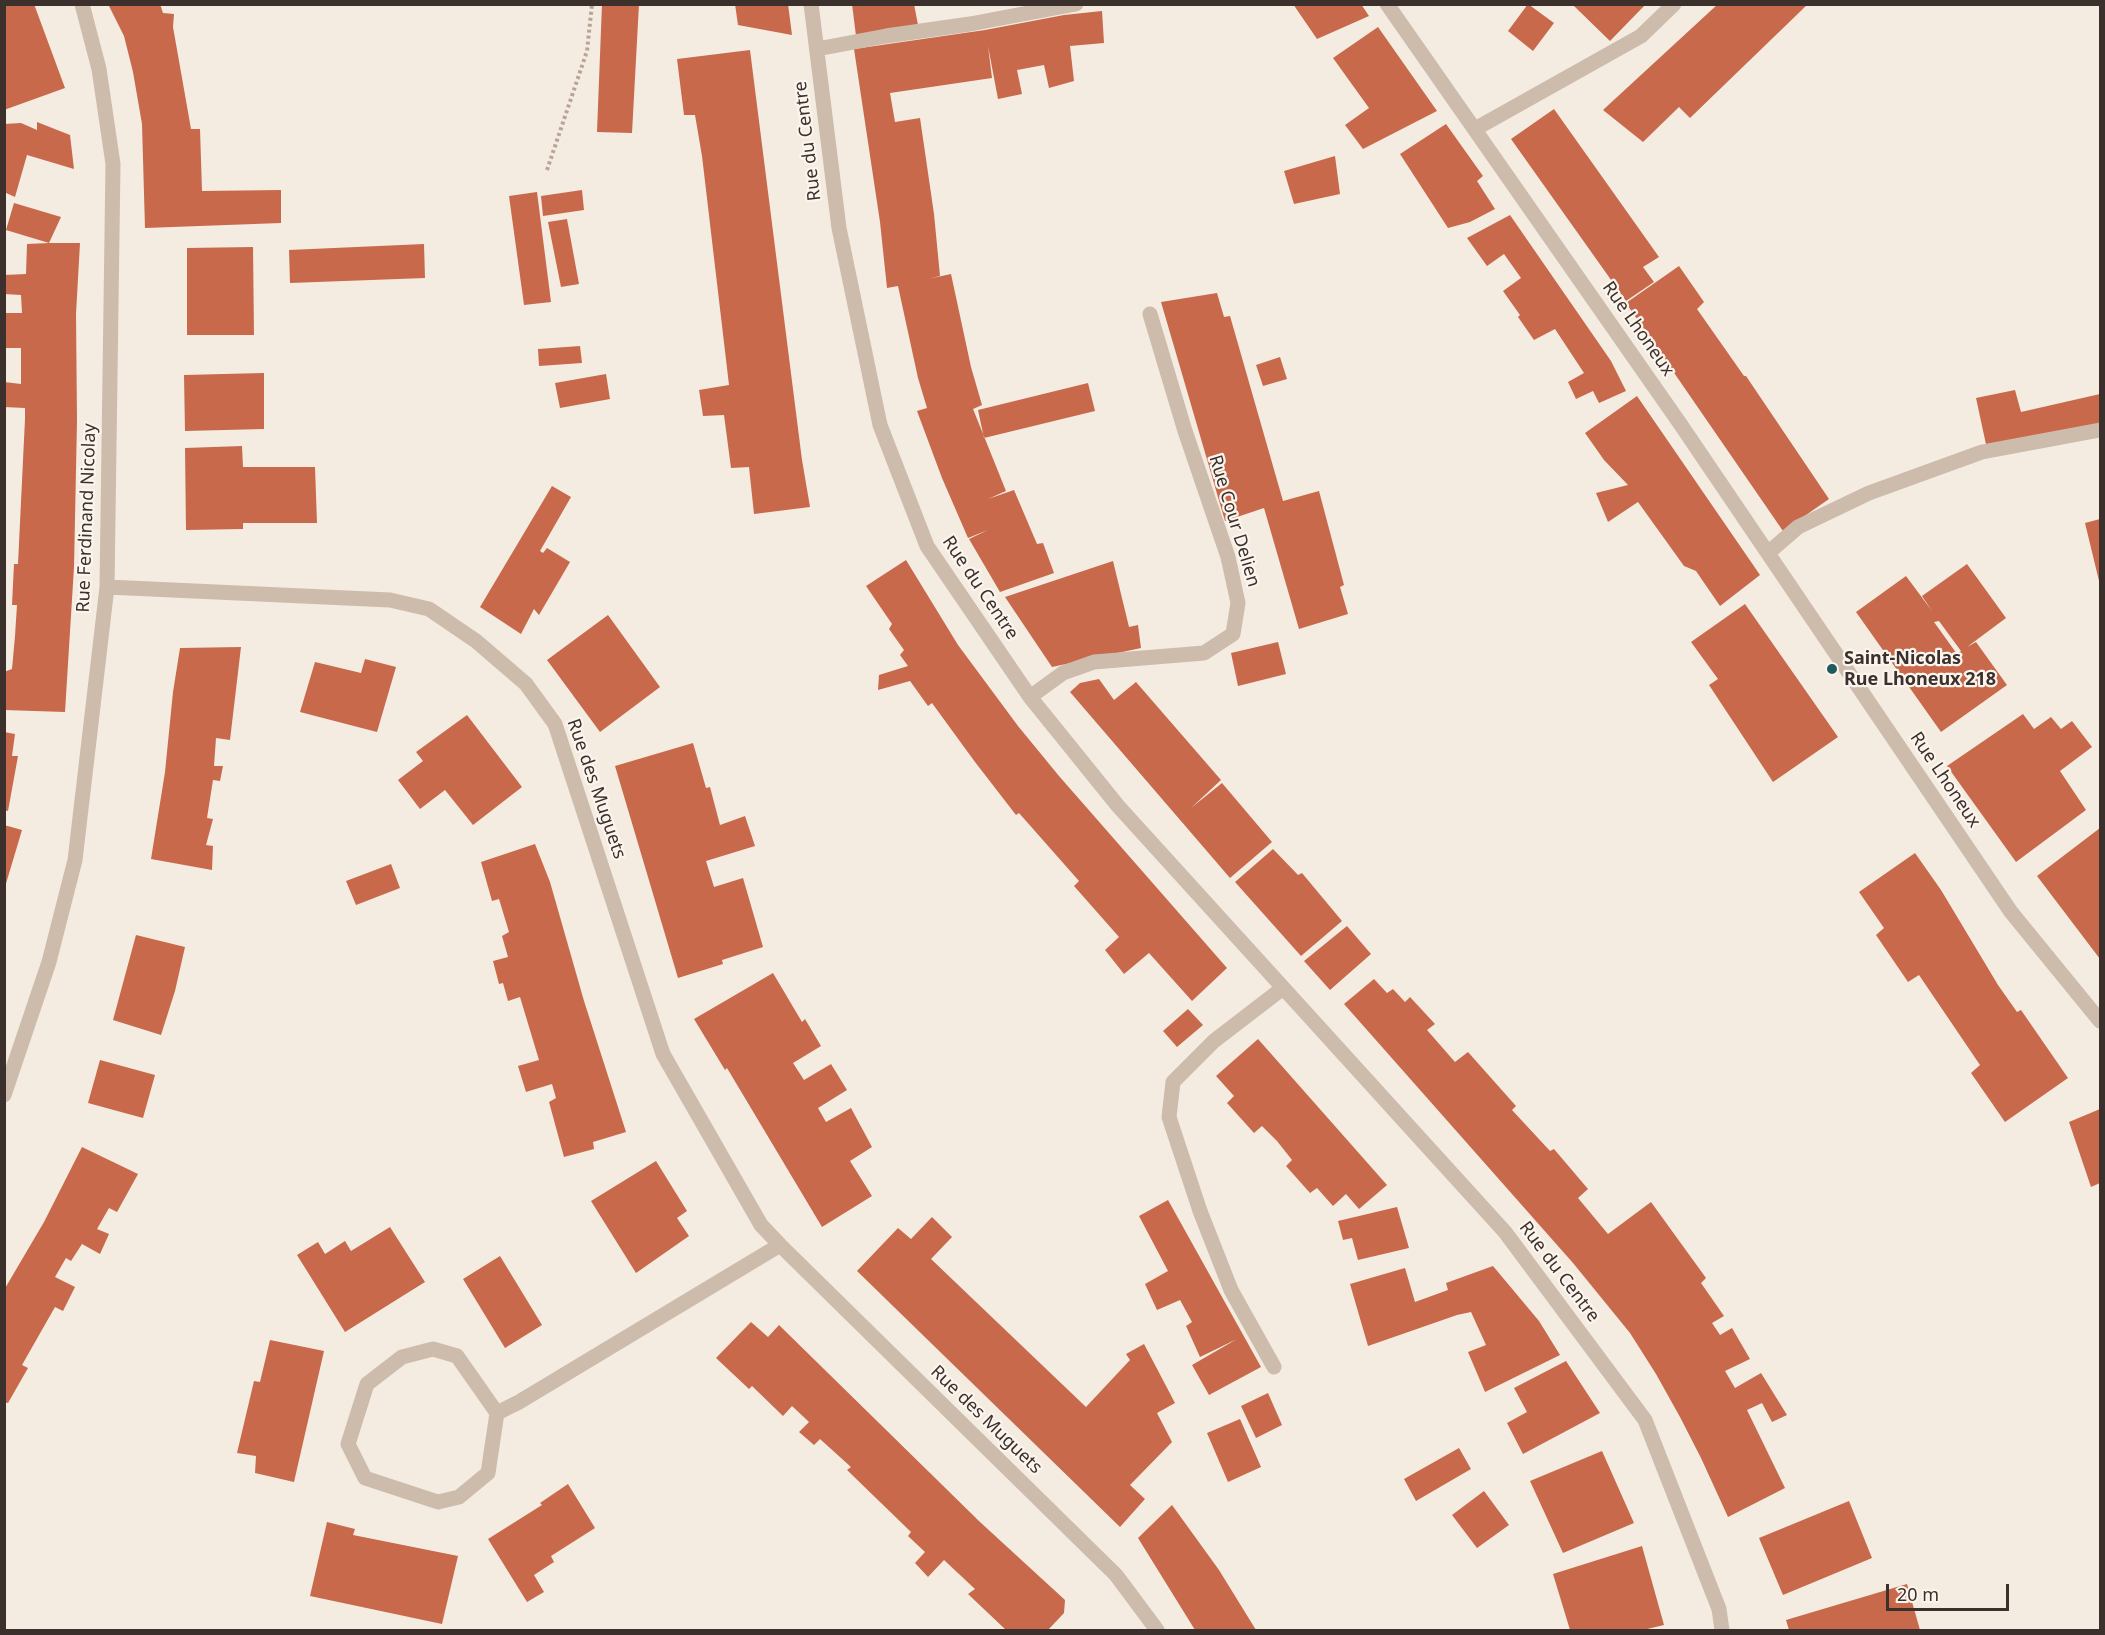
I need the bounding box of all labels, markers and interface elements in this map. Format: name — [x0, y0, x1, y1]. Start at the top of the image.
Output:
street label: Rue du Centre — [790, 80, 826, 202]
street label: Rue Lhoneux — [1597, 278, 1679, 380]
street label: Rue Ferdinand Nicolay — [73, 423, 101, 613]
street label: Rue Cour Delien — [1204, 453, 1264, 589]
street label: Rue du Centre — [937, 532, 1023, 644]
place label: Saint-Nicolas Rue Lhoneux 218 — [1844, 648, 1996, 690]
marker: Saint-Nicolas Rue Lhoneux 218 — [1825, 662, 1839, 676]
street label: Rue des Muguets — [562, 716, 630, 862]
street label: Rue Lhoneux — [1905, 728, 1985, 832]
street label: Rue du Centre — [1514, 1217, 1604, 1327]
street label: Rue des Muguets — [926, 1361, 1046, 1479]
scale bar — [1889, 1572, 2012, 1610]
text: 20 m — [1897, 1582, 1939, 1606]

